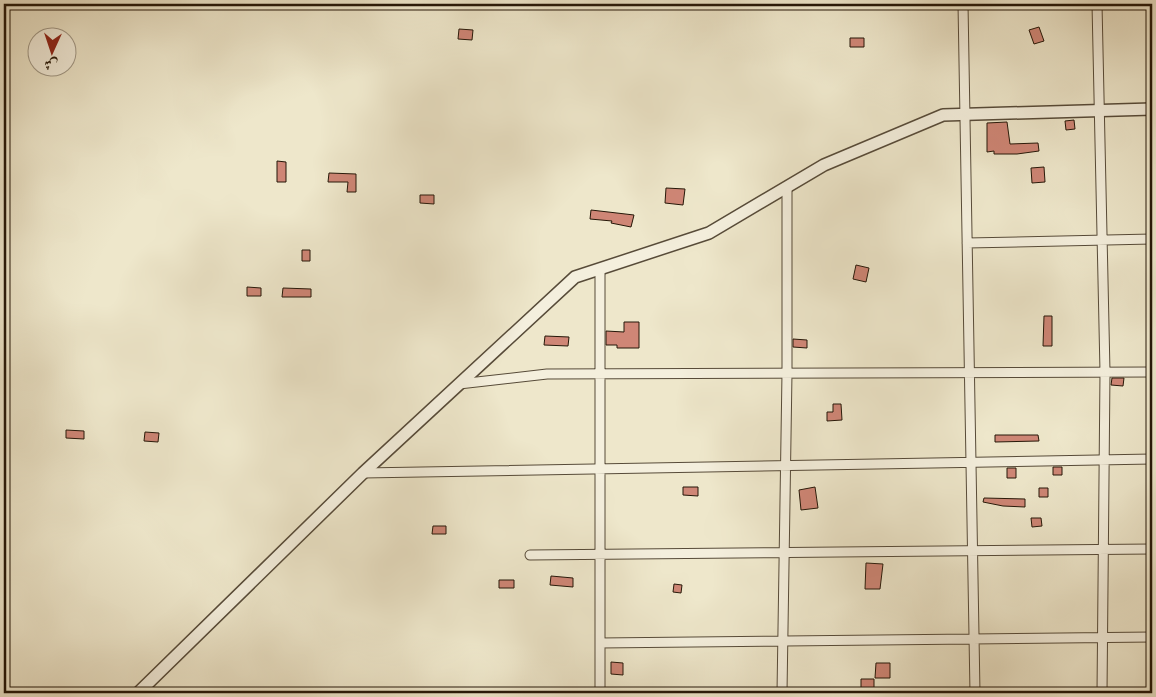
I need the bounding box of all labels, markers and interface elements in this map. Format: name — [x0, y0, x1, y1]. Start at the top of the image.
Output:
north arrow — [28, 28, 78, 78]
text: ش — [44, 55, 59, 73]

